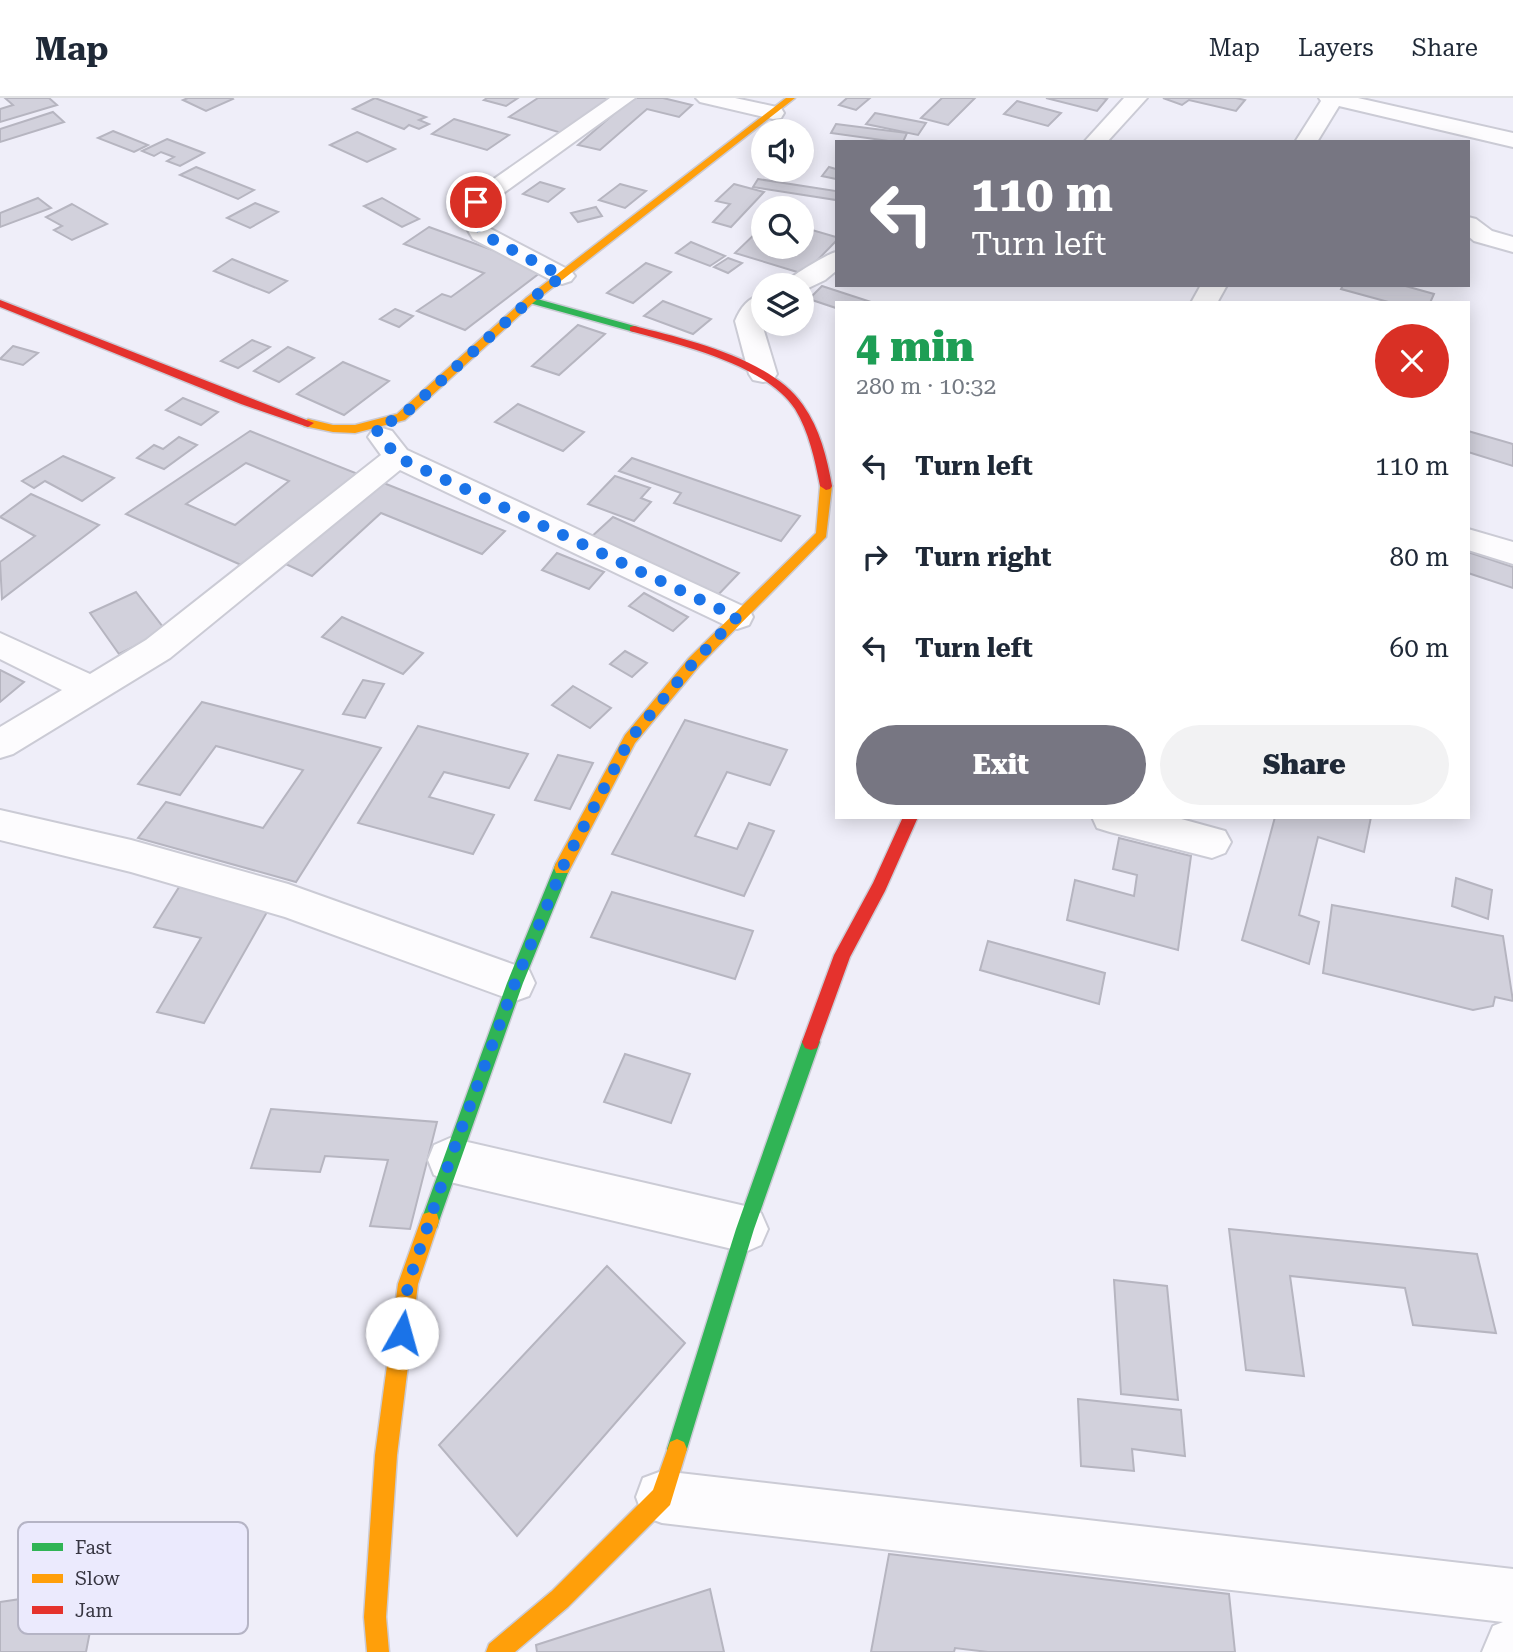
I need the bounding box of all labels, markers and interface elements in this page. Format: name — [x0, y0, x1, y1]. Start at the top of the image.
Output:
text: Map — [35, 29, 109, 68]
text: Map — [1209, 34, 1260, 62]
text: Layers — [1298, 34, 1374, 62]
text: Share — [1412, 34, 1478, 62]
map controls — [751, 119, 814, 336]
button: sound — [751, 119, 814, 182]
text: 110 m — [971, 166, 1113, 223]
icon: left — [856, 168, 947, 259]
pin — [446, 172, 506, 232]
icon: arrive — [457, 183, 495, 221]
button: search — [751, 196, 814, 259]
text: Turn left — [971, 225, 1106, 263]
button: layers — [751, 273, 814, 336]
text: 4 min — [856, 322, 974, 371]
button: close — [1375, 324, 1449, 398]
text: 280 m · 10:32 — [856, 373, 996, 400]
icon: left — [856, 447, 894, 485]
text: Turn left — [915, 451, 1033, 481]
text: 110 m — [1375, 451, 1449, 481]
icon: right — [856, 538, 894, 576]
text: Turn right — [915, 542, 1051, 572]
text: 80 m — [1390, 542, 1449, 572]
icon: left — [856, 629, 894, 667]
text: Turn left — [915, 633, 1033, 663]
text: 60 m — [1390, 633, 1449, 663]
button: Exit — [856, 725, 1146, 805]
button: Share — [1160, 725, 1449, 805]
position arrow — [365, 1296, 439, 1370]
legend — [18, 1522, 248, 1634]
text: Fast — [75, 1536, 112, 1559]
text: Slow — [75, 1567, 120, 1590]
text: Jam — [75, 1599, 113, 1622]

